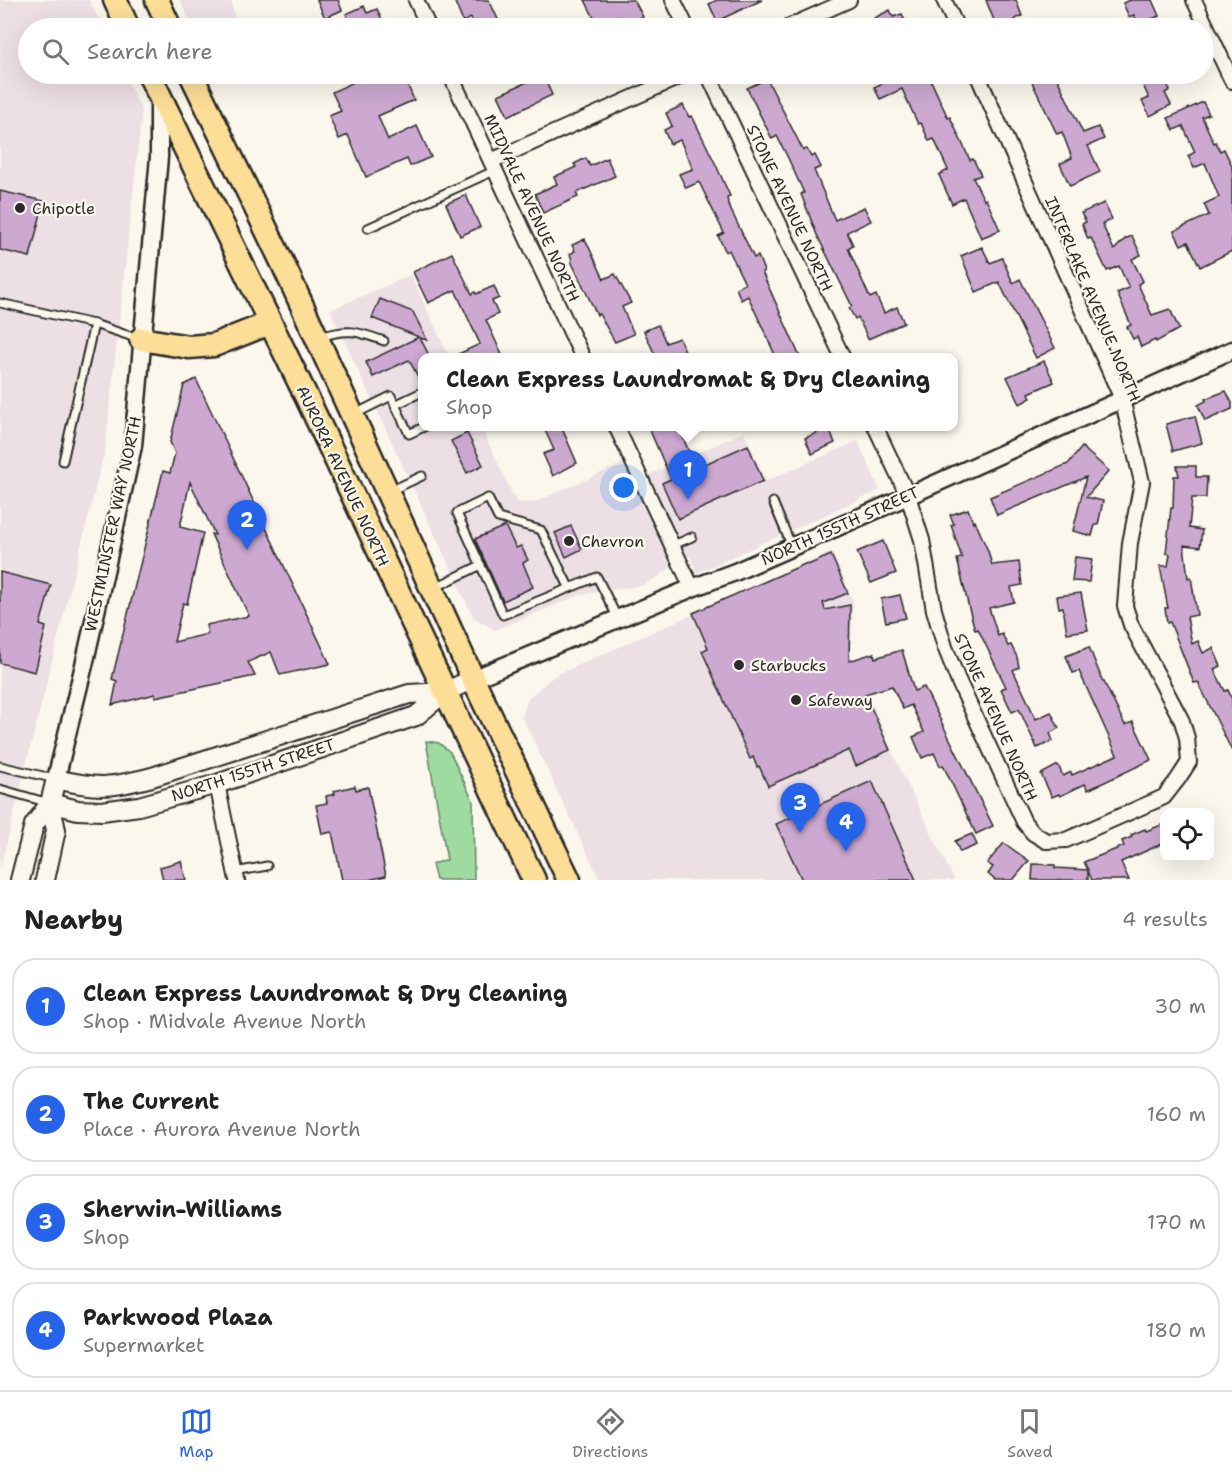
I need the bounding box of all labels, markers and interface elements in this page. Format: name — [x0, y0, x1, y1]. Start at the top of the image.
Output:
search box — [18, 18, 1214, 84]
icon: search — [39, 35, 72, 68]
text: Search here — [87, 37, 213, 66]
street label: MIDVALE AVENUE NORTH — [479, 111, 585, 305]
street label: STONE AVENUE NORTH — [742, 121, 838, 295]
street label: INTERLAKE AVENUE NORTH — [1040, 193, 1146, 405]
place label: Chipotle — [32, 198, 95, 219]
marker: Chipotle — [13, 201, 27, 215]
popup — [418, 353, 958, 431]
text: Clean Express Laundromat & Dry Cleaning — [446, 365, 930, 394]
street label: AURORA AVENUE NORTH — [292, 382, 394, 570]
text: Shop — [446, 394, 493, 420]
street label: WESTMINSTER WAY NORTH — [80, 414, 146, 634]
pin: 1 — [668, 450, 708, 500]
your location — [609, 473, 638, 502]
street label: NORTH 155TH STREET — [758, 482, 922, 570]
pin: 2 — [228, 500, 266, 550]
place label: Chevron — [581, 531, 644, 552]
marker: Chevron — [562, 534, 576, 548]
street label: STONE AVENUE NORTH — [949, 630, 1043, 804]
place label: Starbucks — [751, 655, 827, 676]
marker: Starbucks — [732, 658, 746, 672]
place label: Safeway — [808, 690, 873, 711]
marker: Safeway — [789, 693, 803, 707]
street label: NORTH 155TH STREET — [168, 734, 338, 806]
pin: 3 — [780, 784, 820, 833]
pin: 4 — [826, 802, 866, 852]
map controls — [1160, 808, 1214, 862]
button: locate — [1160, 808, 1214, 862]
text: Nearby — [24, 902, 123, 937]
text: 4 results — [1122, 906, 1208, 932]
text: Clean Express Laundromat & Dry Cleaning — [83, 979, 567, 1008]
text: 1 — [41, 993, 50, 1019]
text: 30 m — [1154, 993, 1206, 1019]
text: Shop · Midvale Avenue North — [83, 1008, 367, 1034]
text: The Current — [83, 1087, 219, 1116]
text: 2 — [39, 1101, 53, 1127]
text: 160 m — [1147, 1101, 1206, 1127]
text: Place · Aurora Avenue North — [83, 1116, 361, 1142]
text: Sherwin-Williams — [83, 1195, 282, 1224]
text: 3 — [39, 1209, 53, 1235]
text: 170 m — [1147, 1209, 1206, 1235]
text: Shop — [83, 1224, 130, 1250]
text: Parkwood Plaza — [83, 1303, 273, 1332]
text: 4 — [39, 1317, 53, 1343]
text: 180 m — [1146, 1317, 1206, 1343]
text: Supermarket — [83, 1332, 205, 1358]
tab: Map — [179, 1405, 214, 1462]
tab: Directions — [572, 1405, 649, 1462]
tab: Saved — [1007, 1405, 1053, 1462]

